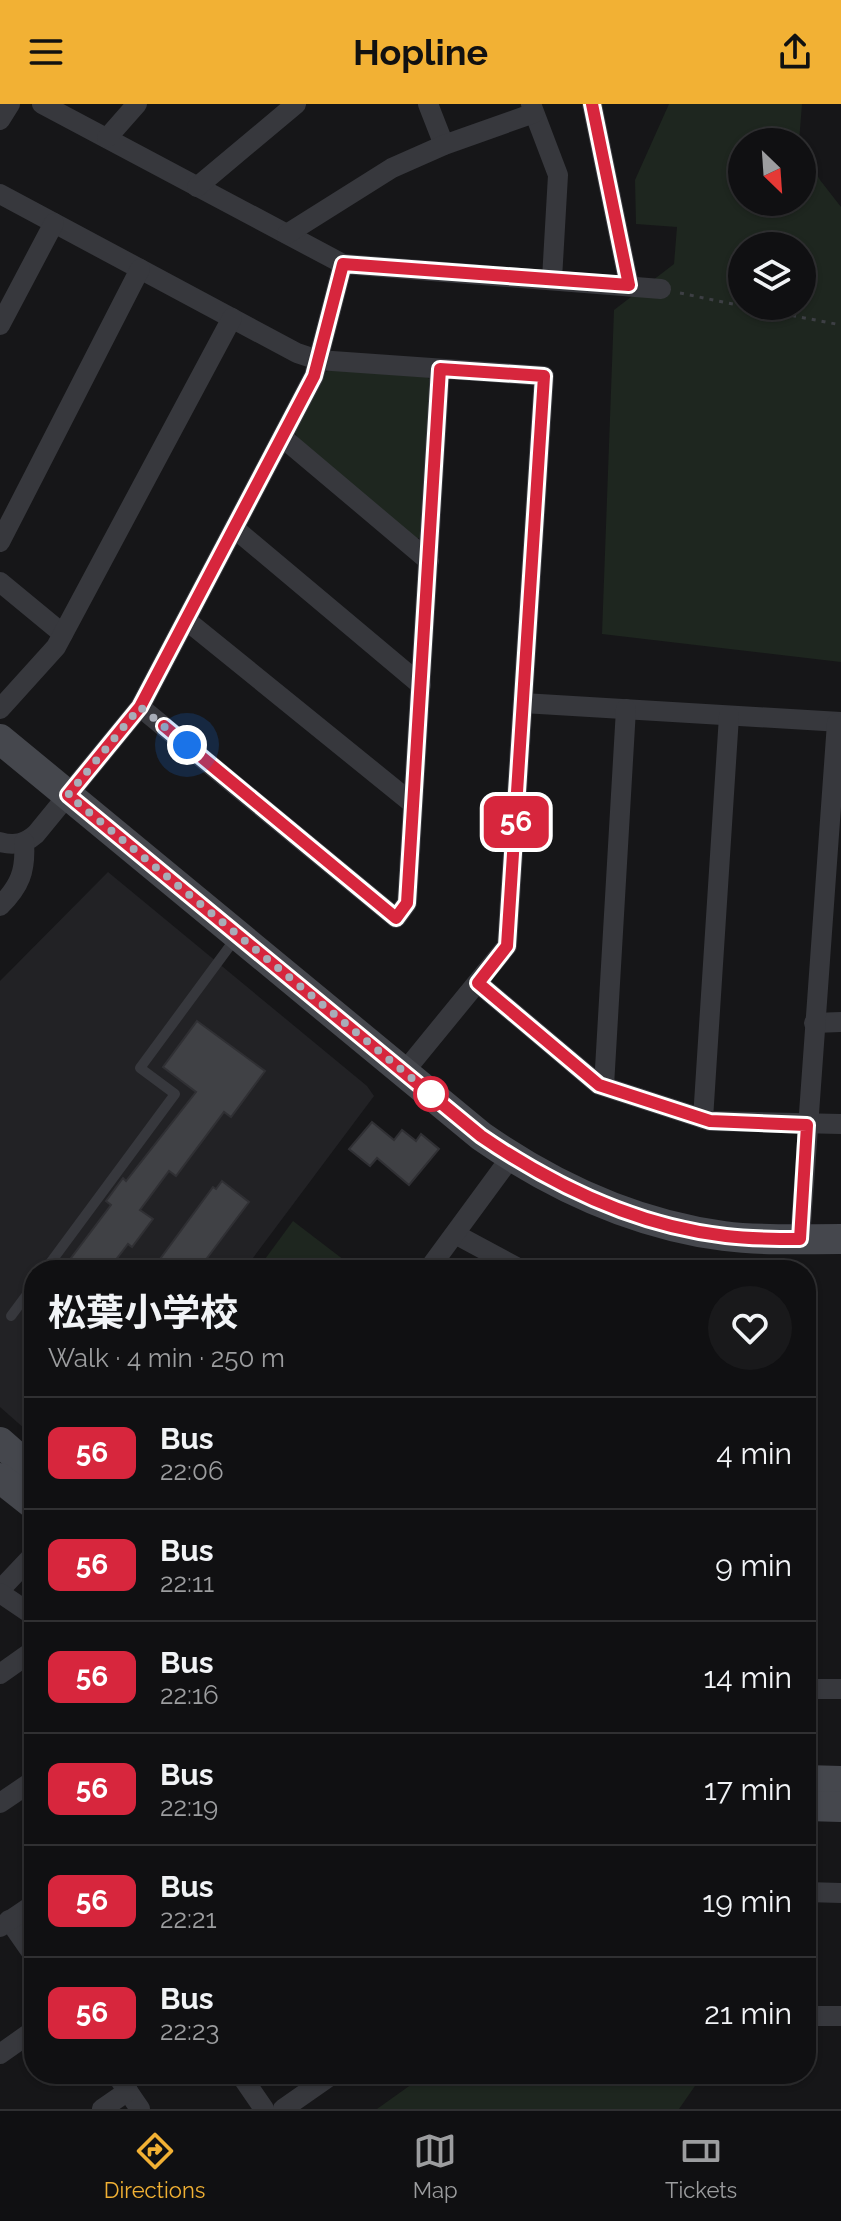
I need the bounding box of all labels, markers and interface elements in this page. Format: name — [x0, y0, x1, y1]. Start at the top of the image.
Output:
icon: menu — [24, 30, 68, 74]
icon: share — [773, 30, 817, 74]
text: Hopline — [353, 31, 488, 73]
north arrow — [728, 128, 816, 216]
map controls — [728, 128, 816, 320]
button: layers — [728, 232, 816, 320]
your location — [167, 725, 207, 765]
line badge: 56 — [480, 796, 552, 848]
text: 56 — [500, 805, 532, 838]
unlabelled marker — [414, 1077, 448, 1111]
button: heart — [708, 1286, 792, 1370]
text: 松葉小学校 — [48, 1290, 238, 1335]
text: Walk · 4 min · 250 m — [48, 1343, 285, 1373]
text: Bus — [160, 1421, 214, 1456]
text: 56 — [76, 1436, 108, 1469]
text: 4 min — [716, 1436, 792, 1471]
text: 22:06 — [160, 1456, 224, 1486]
text: Bus — [160, 1533, 214, 1568]
text: 56 — [76, 1548, 108, 1581]
text: 9 min — [715, 1548, 792, 1583]
text: 22:11 — [160, 1568, 214, 1598]
text: Bus — [160, 1645, 214, 1680]
text: 56 — [76, 1660, 108, 1693]
text: 14 min — [704, 1660, 792, 1695]
text: 22:16 — [160, 1680, 219, 1710]
text: Bus — [160, 1757, 214, 1792]
text: 56 — [76, 1772, 108, 1805]
text: 17 min — [704, 1772, 792, 1807]
text: 22:19 — [160, 1792, 218, 1822]
text: Bus — [160, 1869, 214, 1904]
text: 56 — [76, 1884, 108, 1917]
text: 19 min — [702, 1884, 792, 1919]
text: 22:21 — [160, 1904, 217, 1934]
text: Bus — [160, 1981, 214, 2016]
text: 56 — [76, 1996, 108, 2029]
text: 21 min — [704, 1996, 792, 2031]
text: 22:23 — [160, 2016, 219, 2046]
tab: Directions — [104, 2129, 205, 2203]
tab: Map — [413, 2129, 458, 2203]
tab: Tickets — [665, 2129, 737, 2203]

